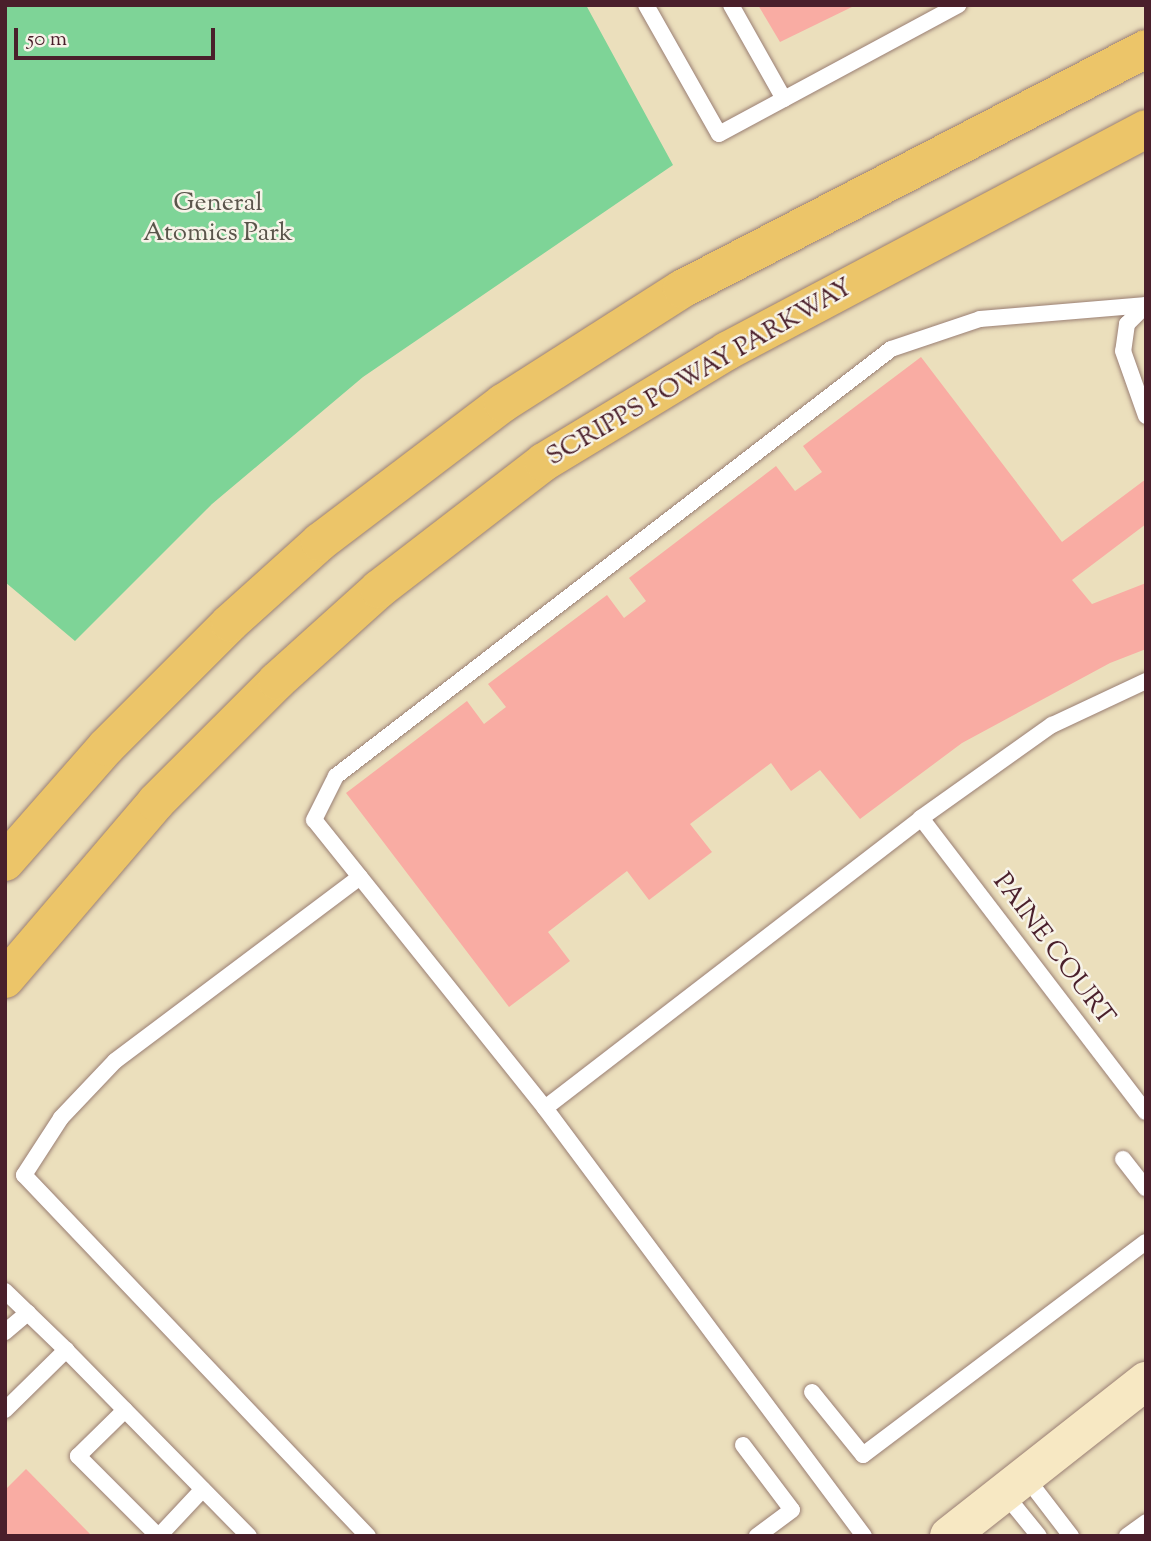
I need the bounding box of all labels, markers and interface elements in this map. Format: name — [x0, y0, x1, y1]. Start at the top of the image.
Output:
scale bar — [18, 14, 219, 58]
text: 50 m — [27, 25, 67, 55]
park label: General Atomics Park — [143, 188, 293, 249]
street label: SCRIPPS POWAY PARKWAY — [541, 272, 859, 474]
street label: PAINE COURT — [986, 868, 1120, 1032]

